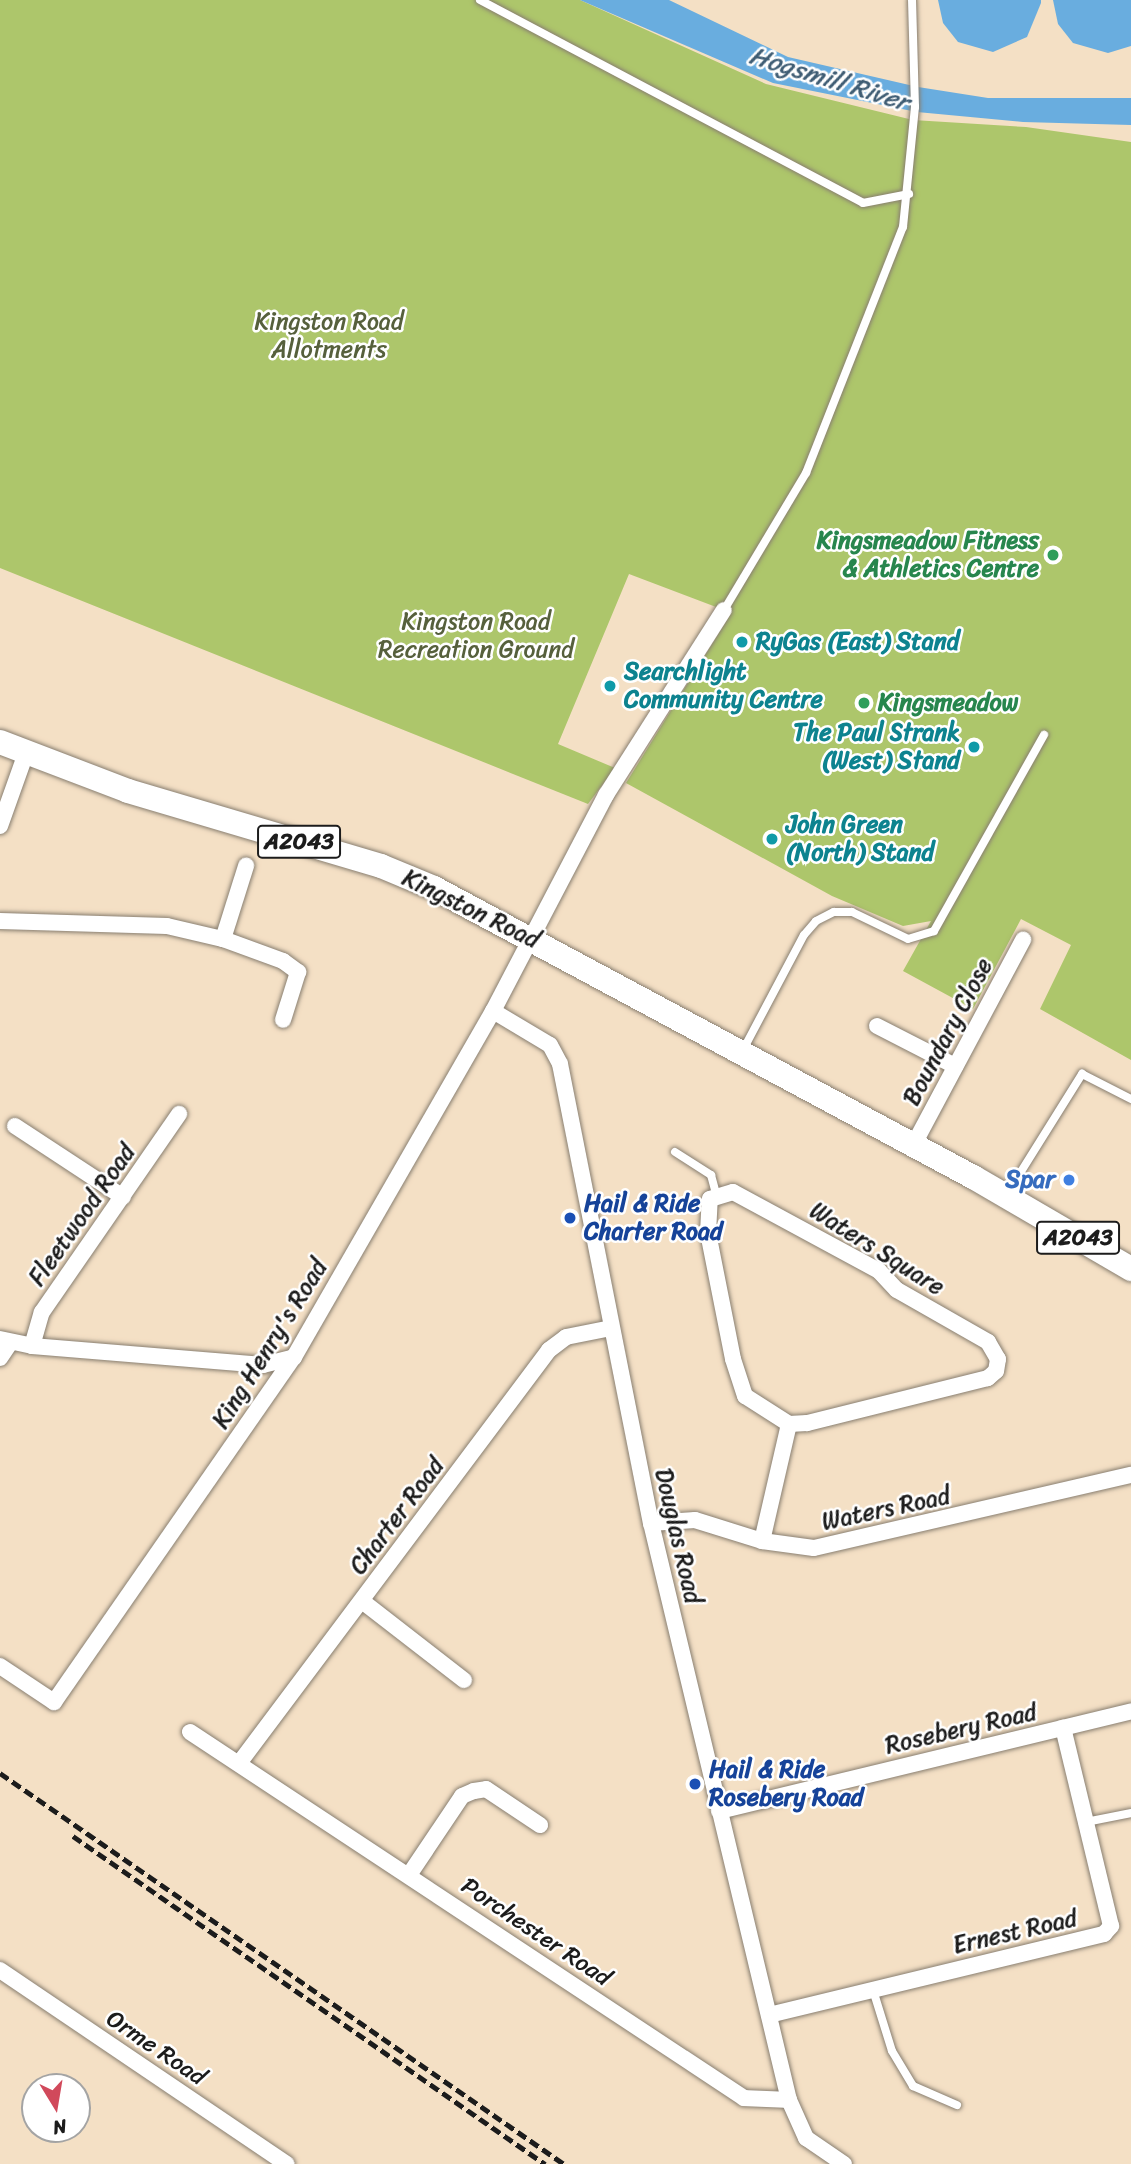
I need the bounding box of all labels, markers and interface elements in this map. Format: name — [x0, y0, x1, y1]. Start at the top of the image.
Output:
water label: Hogsmill River — [746, 40, 912, 118]
park label: Kingston Road Allotments — [254, 308, 404, 364]
place label: Kingsmeadow Fitness & Athletics Centre — [816, 527, 1039, 583]
marker: Kingsmeadow Fitness & Athletics Centre — [1045, 547, 1061, 563]
park label: Kingston Road Recreation Ground — [378, 608, 574, 664]
place label: RyGas (East) Stand — [756, 628, 961, 656]
marker: RyGas (East) Stand — [734, 634, 750, 650]
place label: Searchlight Community Centre — [624, 658, 823, 714]
marker: Searchlight Community Centre — [602, 678, 618, 694]
place label: Kingsmeadow — [878, 689, 1018, 717]
marker: Kingsmeadow — [856, 695, 872, 711]
place label: The Paul Strank (West) Stand — [790, 719, 960, 775]
marker: The Paul Strank (West) Stand — [966, 739, 982, 755]
place label: John Green (North) Stand — [786, 811, 934, 867]
road number: A2043 — [257, 822, 341, 862]
marker: John Green (North) Stand — [764, 831, 780, 847]
street label: Kingston Road — [398, 863, 544, 955]
street label: Boundary Close — [897, 953, 999, 1111]
street label: Fleetwood Road — [23, 1139, 141, 1291]
place label: Spar — [1005, 1166, 1055, 1194]
marker: Spar — [1061, 1172, 1077, 1188]
place label: Hail & Ride Charter Road — [584, 1190, 723, 1246]
street label: Waters Square — [805, 1196, 949, 1302]
marker: Hail & Ride Charter Road — [562, 1210, 578, 1226]
road number: A2043 — [1036, 1218, 1120, 1258]
street label: King Henry's Road — [206, 1254, 334, 1434]
street label: Charter Road — [344, 1452, 450, 1580]
street label: Douglas Road — [648, 1466, 708, 1606]
street label: Waters Road — [819, 1481, 953, 1537]
street label: Rosebery Road — [882, 1698, 1040, 1760]
place label: Hail & Ride Rosebery Road — [709, 1756, 864, 1812]
marker: Hail & Ride Rosebery Road — [687, 1776, 703, 1792]
street label: Porchester Road — [456, 1871, 616, 1993]
street label: Ernest Road — [950, 1904, 1080, 1960]
street label: Orme Road — [101, 2004, 211, 2092]
north arrow — [21, 2073, 91, 2143]
text: N — [50, 2110, 69, 2145]

